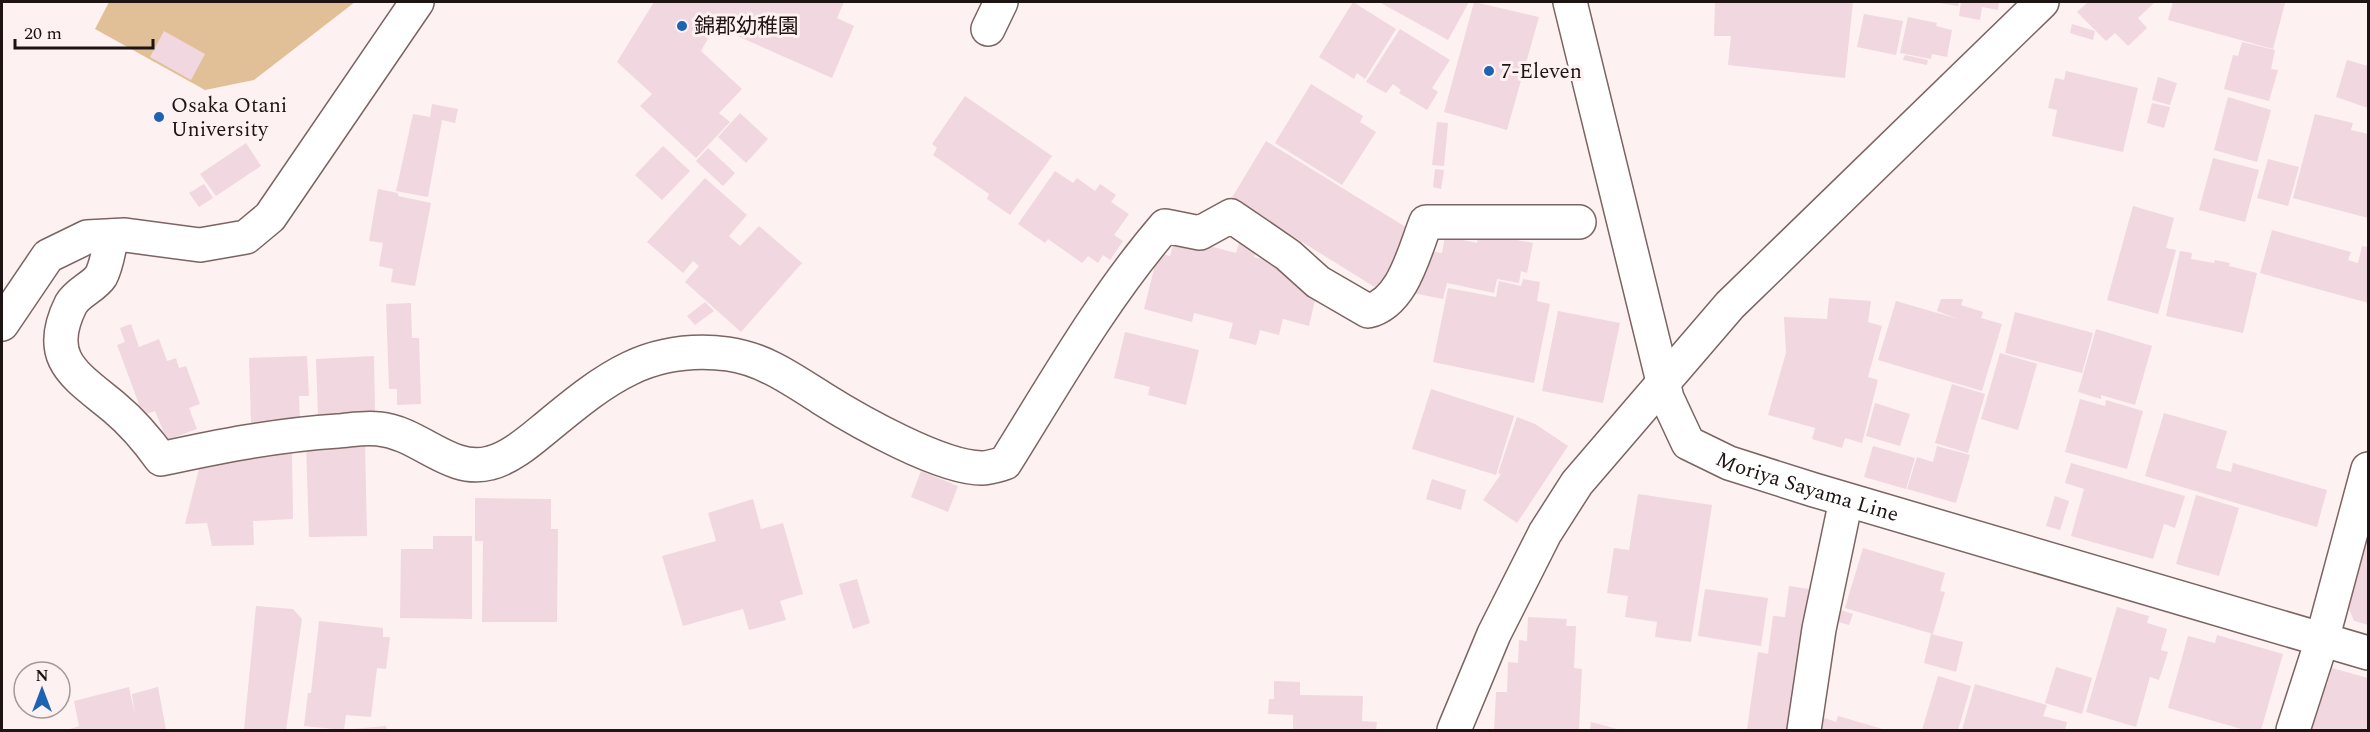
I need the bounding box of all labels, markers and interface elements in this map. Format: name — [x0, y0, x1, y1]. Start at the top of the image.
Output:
place label: 錦郡幼稚園 — [694, 11, 799, 43]
scale bar — [15, 12, 153, 50]
marker: 錦郡幼稚園 — [675, 19, 689, 33]
text: 20 m — [24, 20, 62, 47]
place label: 7-Eleven — [1501, 56, 1582, 88]
marker: 7-Eleven — [1482, 64, 1496, 78]
place label: Osaka Otani University — [171, 90, 287, 146]
marker: Osaka Otani University — [152, 110, 166, 124]
street label: Moriya Sayama Line — [1710, 444, 1902, 531]
north arrow — [12, 660, 72, 720]
text: N — [35, 664, 49, 688]

